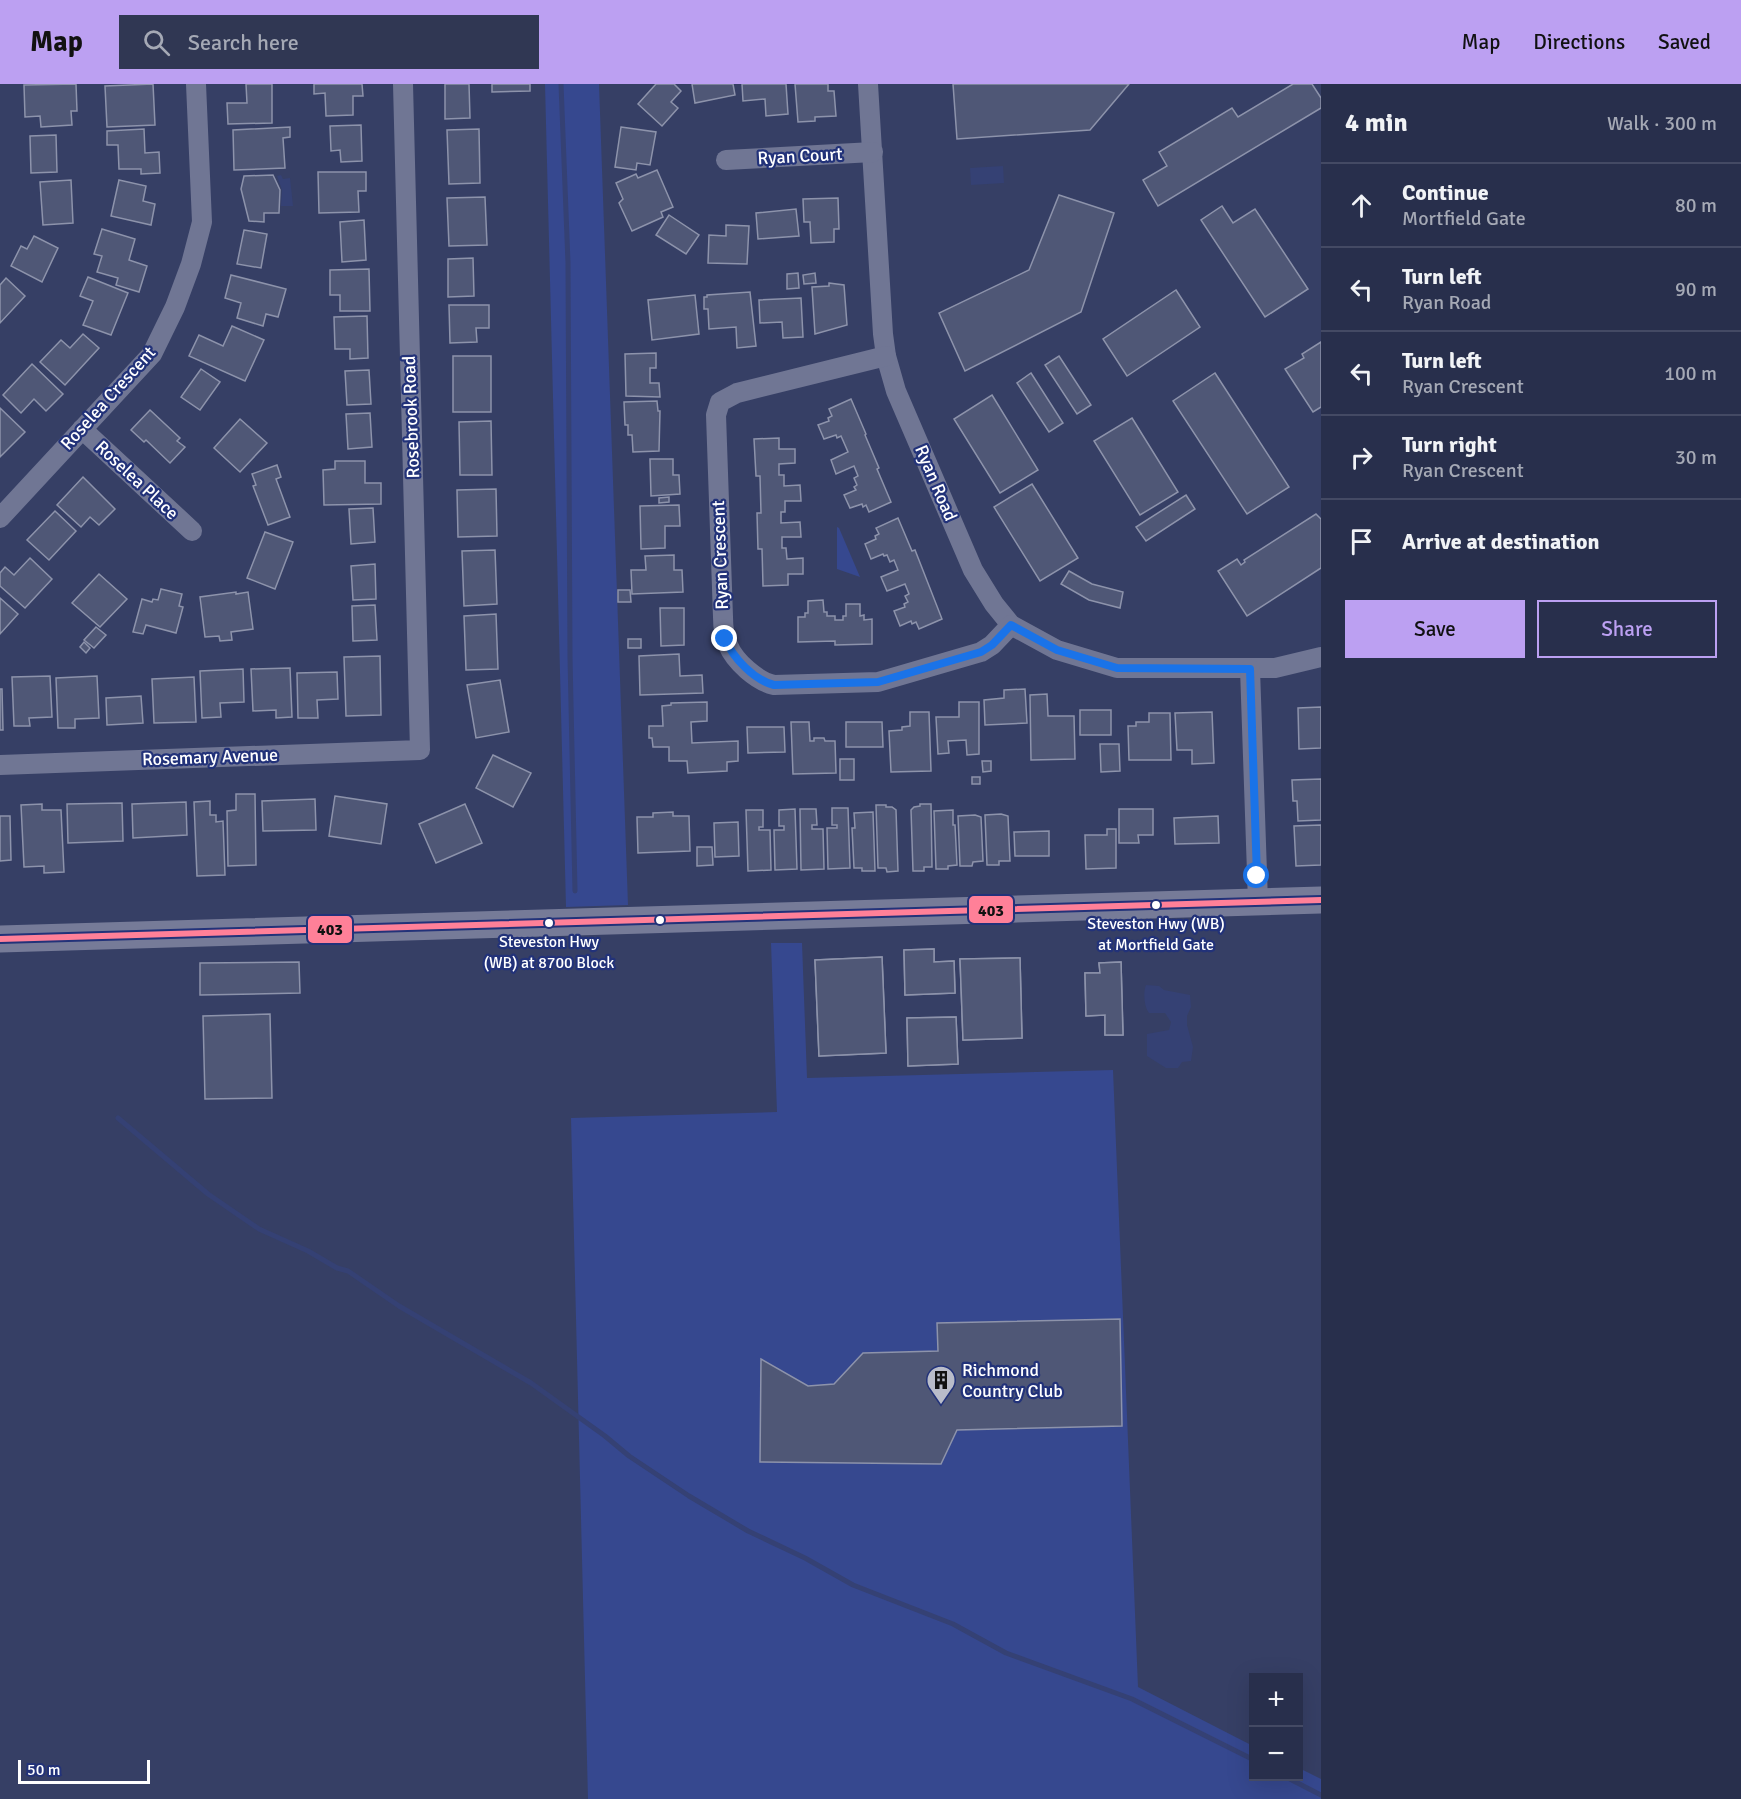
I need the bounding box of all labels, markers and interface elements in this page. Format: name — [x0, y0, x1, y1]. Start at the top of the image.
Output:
search box — [119, 15, 539, 69]
text: Map — [30, 25, 83, 59]
icon: search — [140, 26, 173, 59]
text: Search here — [188, 29, 299, 56]
text: Map — [1462, 29, 1500, 55]
text: Directions — [1533, 29, 1625, 55]
text: Saved — [1658, 29, 1711, 55]
text: 4 min — [1345, 107, 1408, 139]
text: Walk · 300 m — [1607, 111, 1717, 136]
street label: Ryan Court — [757, 143, 843, 169]
text: Continue — [1402, 179, 1489, 206]
icon: ahead — [1345, 189, 1378, 222]
text: 80 m — [1675, 193, 1717, 218]
text: Mortfield Gate — [1402, 206, 1526, 231]
text: Turn left — [1402, 263, 1482, 290]
icon: left — [1345, 273, 1378, 306]
text: 90 m — [1675, 277, 1717, 302]
text: Ryan Road — [1402, 290, 1491, 315]
street label: Roselea Crescent — [56, 342, 160, 454]
text: Turn left — [1402, 347, 1482, 374]
street label: Rosebrook Road — [398, 355, 424, 479]
icon: left — [1345, 357, 1378, 390]
text: 100 m — [1664, 361, 1717, 386]
text: Ryan Crescent — [1402, 374, 1524, 399]
text: Turn right — [1402, 431, 1497, 458]
street label: Roselea Place — [91, 436, 183, 524]
icon: right — [1345, 441, 1378, 474]
street label: Ryan Road — [910, 442, 962, 524]
text: 30 m — [1675, 445, 1717, 470]
text: Ryan Crescent — [1402, 458, 1524, 483]
street label: Ryan Crescent — [707, 500, 733, 610]
icon: arrive — [1345, 525, 1378, 558]
text: Arrive at destination — [1402, 528, 1599, 555]
button: Save — [1345, 600, 1525, 658]
button: Share — [1537, 600, 1717, 658]
route end — [711, 625, 737, 651]
street label: Rosemary Avenue — [142, 744, 278, 770]
route start — [1243, 862, 1269, 888]
line badge: 403 — [968, 895, 1014, 924]
marker: Steveston Hwy (WB) at Mortfield Gate — [1150, 899, 1162, 911]
text: 403 — [978, 901, 1004, 921]
unlabelled marker — [654, 914, 666, 926]
place label: Steveston Hwy (WB) at Mortfield Gate — [1087, 914, 1225, 955]
line badge: 403 — [307, 915, 353, 944]
marker: Steveston Hwy (WB) at 8700 Block — [543, 917, 555, 929]
text: 403 — [317, 920, 343, 940]
place label: Steveston Hwy (WB) at 8700 Block — [484, 932, 614, 973]
place label: Richmond Country Club — [962, 1359, 1063, 1402]
building icon: Richmond Country Club — [925, 1364, 957, 1406]
map controls — [1249, 1673, 1303, 1781]
button: + — [1249, 1673, 1303, 1727]
button: − — [1249, 1727, 1303, 1781]
scale bar — [18, 1757, 150, 1784]
text: 50 m — [27, 1760, 61, 1780]

